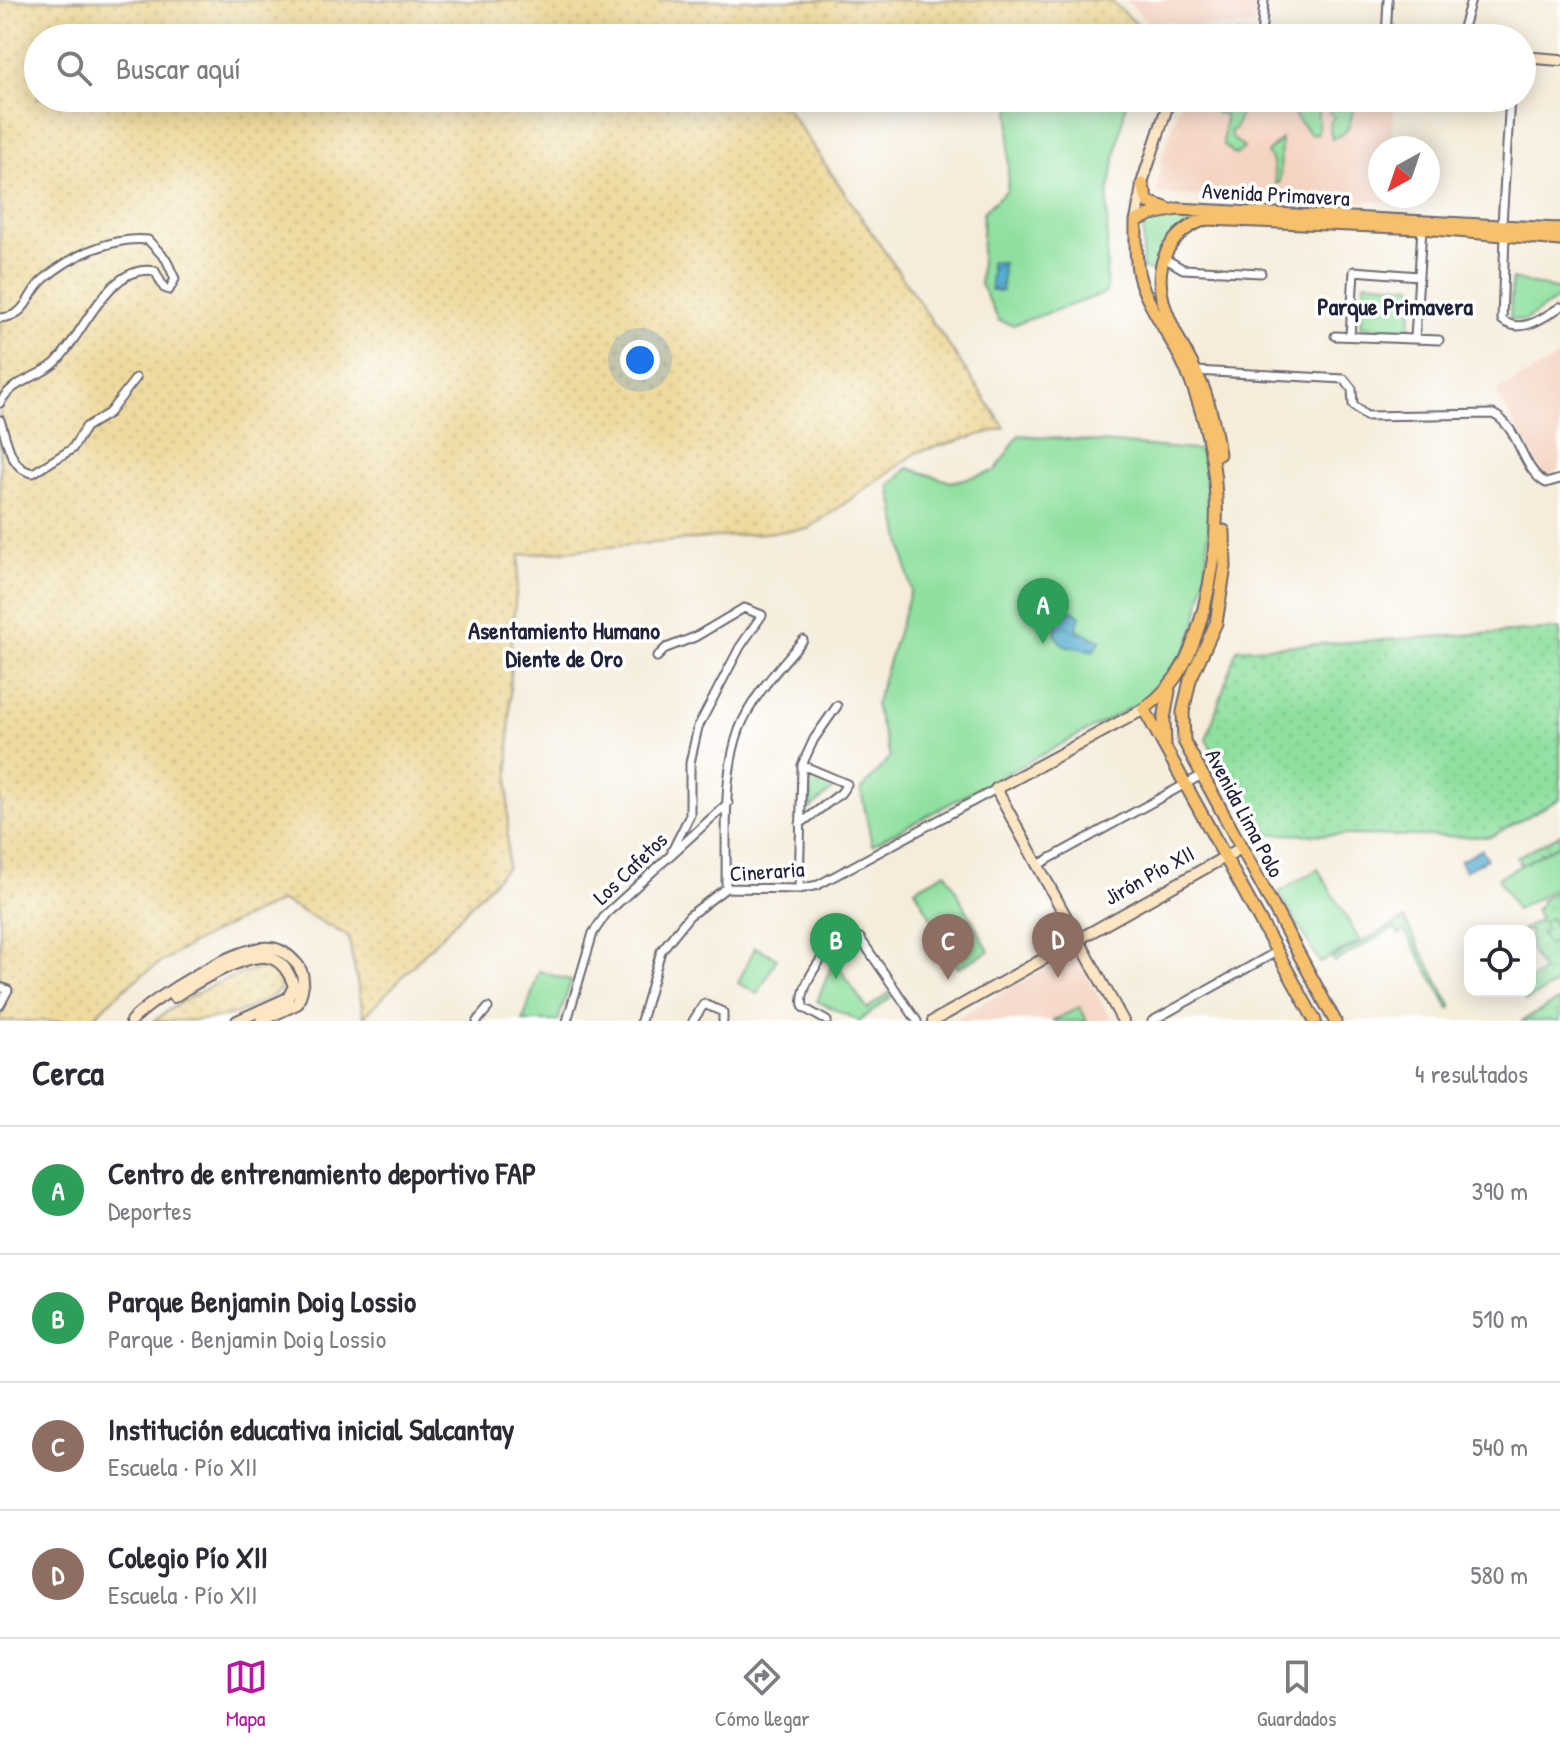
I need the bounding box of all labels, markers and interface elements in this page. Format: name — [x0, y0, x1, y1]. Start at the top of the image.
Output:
search box — [24, 24, 1536, 112]
icon: search — [52, 46, 96, 90]
text: Buscar aquí — [116, 48, 241, 88]
north arrow — [1368, 136, 1440, 208]
street label: Avenida Primavera — [1201, 175, 1351, 213]
district label: Parque Primavera — [1317, 290, 1473, 323]
your location — [620, 340, 660, 380]
pin: A — [1017, 578, 1069, 644]
district label: Asentamiento Humano Diente de Oro — [468, 614, 660, 674]
street label: Avenida Lima Polo — [1199, 744, 1291, 883]
street label: Los Cafetos — [586, 825, 674, 911]
street label: Jirón Pío XII — [1099, 838, 1199, 912]
street label: Cineraria — [729, 853, 806, 889]
pin: D — [1032, 912, 1084, 978]
pin: B — [810, 913, 862, 979]
pin: C — [922, 914, 974, 980]
map controls — [1464, 925, 1536, 997]
button: locate — [1464, 925, 1536, 997]
text: Cerca — [32, 1050, 104, 1096]
text: 4 resultados — [1415, 1056, 1528, 1091]
text: Centro de entrenamiento deportivo FAP — [108, 1153, 536, 1193]
text: A — [52, 1173, 64, 1208]
text: 390 m — [1472, 1173, 1528, 1208]
text: Deportes — [108, 1193, 192, 1228]
text: Parque Benjamin Doig Lossio — [108, 1281, 416, 1321]
text: B — [51, 1301, 65, 1336]
text: 510 m — [1472, 1301, 1528, 1336]
text: Parque · Benjamin Doig Lossio — [108, 1321, 386, 1356]
text: Institución educativa inicial Salcantay — [108, 1409, 514, 1449]
text: C — [51, 1429, 65, 1464]
text: 540 m — [1472, 1429, 1528, 1464]
text: Escuela · Pío XII — [108, 1449, 257, 1484]
text: Colegio Pío XII — [108, 1537, 268, 1577]
text: D — [52, 1557, 64, 1592]
text: 580 m — [1470, 1557, 1528, 1592]
text: Escuela · Pío XII — [108, 1577, 257, 1612]
tab: Mapa — [224, 1655, 268, 1733]
tab: Cómo llegar — [715, 1655, 810, 1733]
tab: Guardados — [1257, 1655, 1336, 1733]

